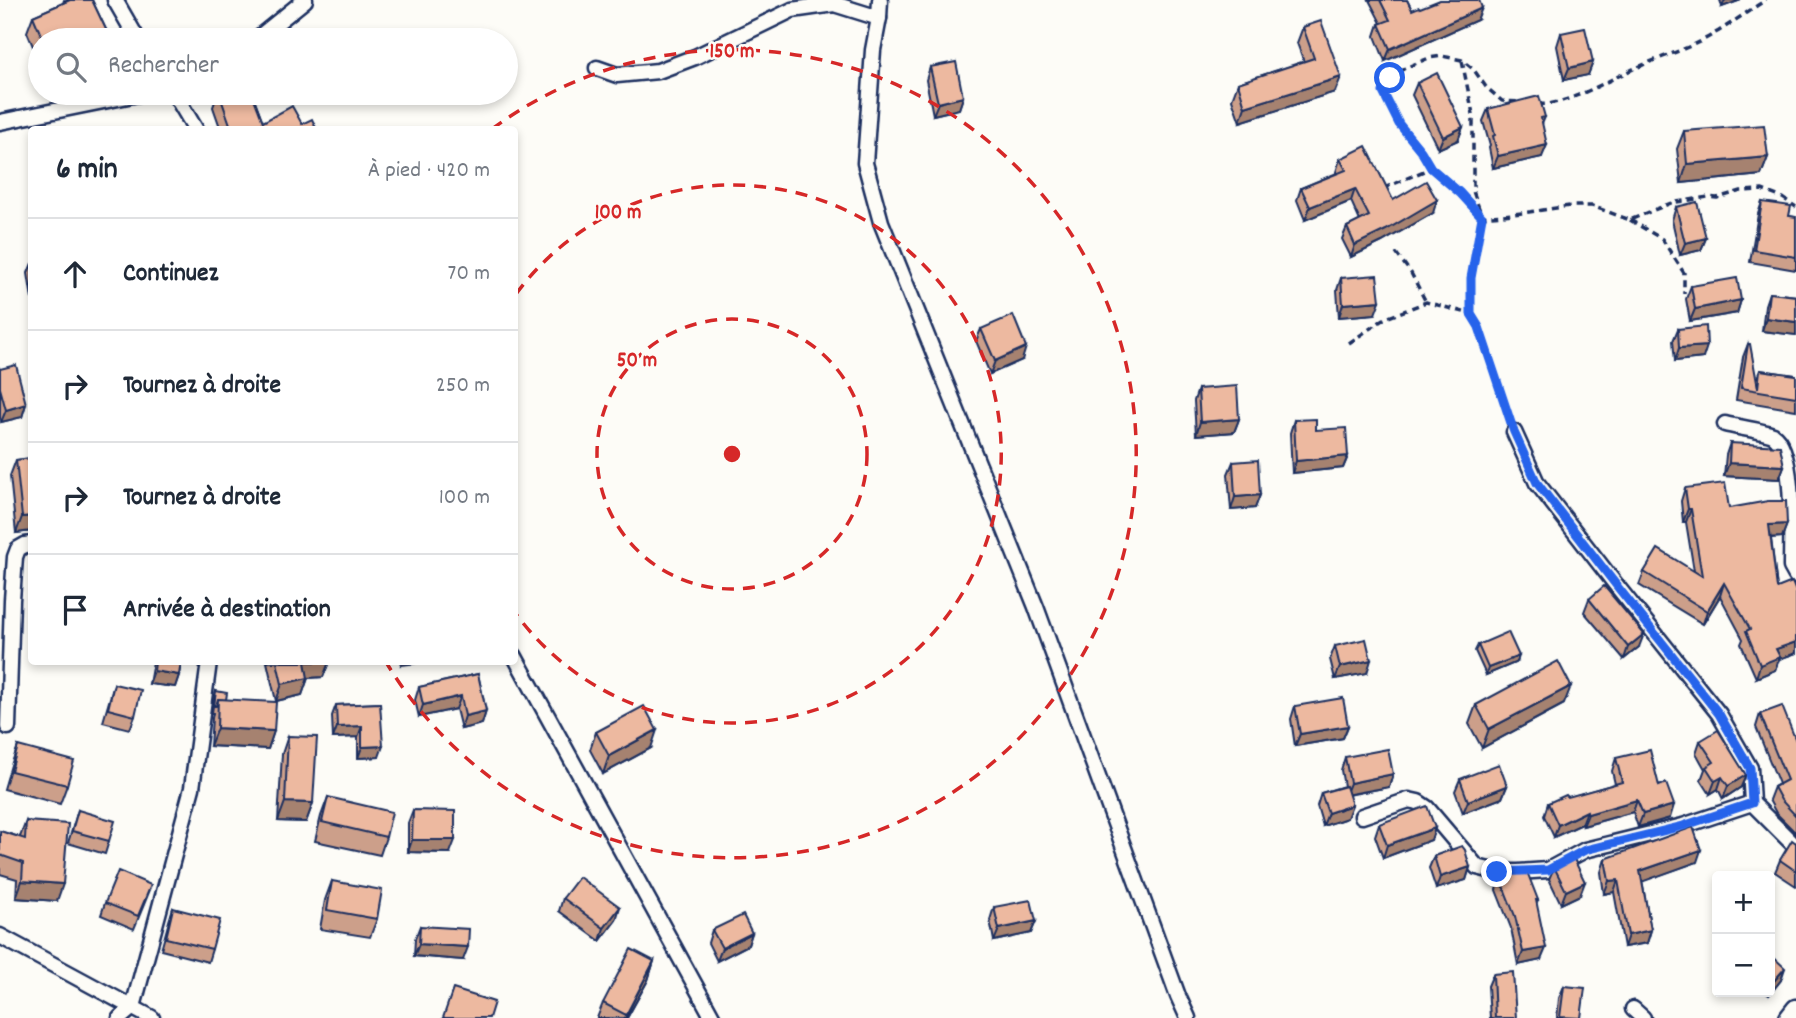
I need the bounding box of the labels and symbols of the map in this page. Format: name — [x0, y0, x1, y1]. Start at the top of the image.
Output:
text: 150 m — [709, 38, 755, 68]
route start — [1374, 62, 1405, 93]
text: 100 m — [595, 199, 641, 229]
text: 50 m — [617, 347, 657, 377]
centre of rings — [720, 442, 744, 466]
route end — [1481, 856, 1512, 887]

